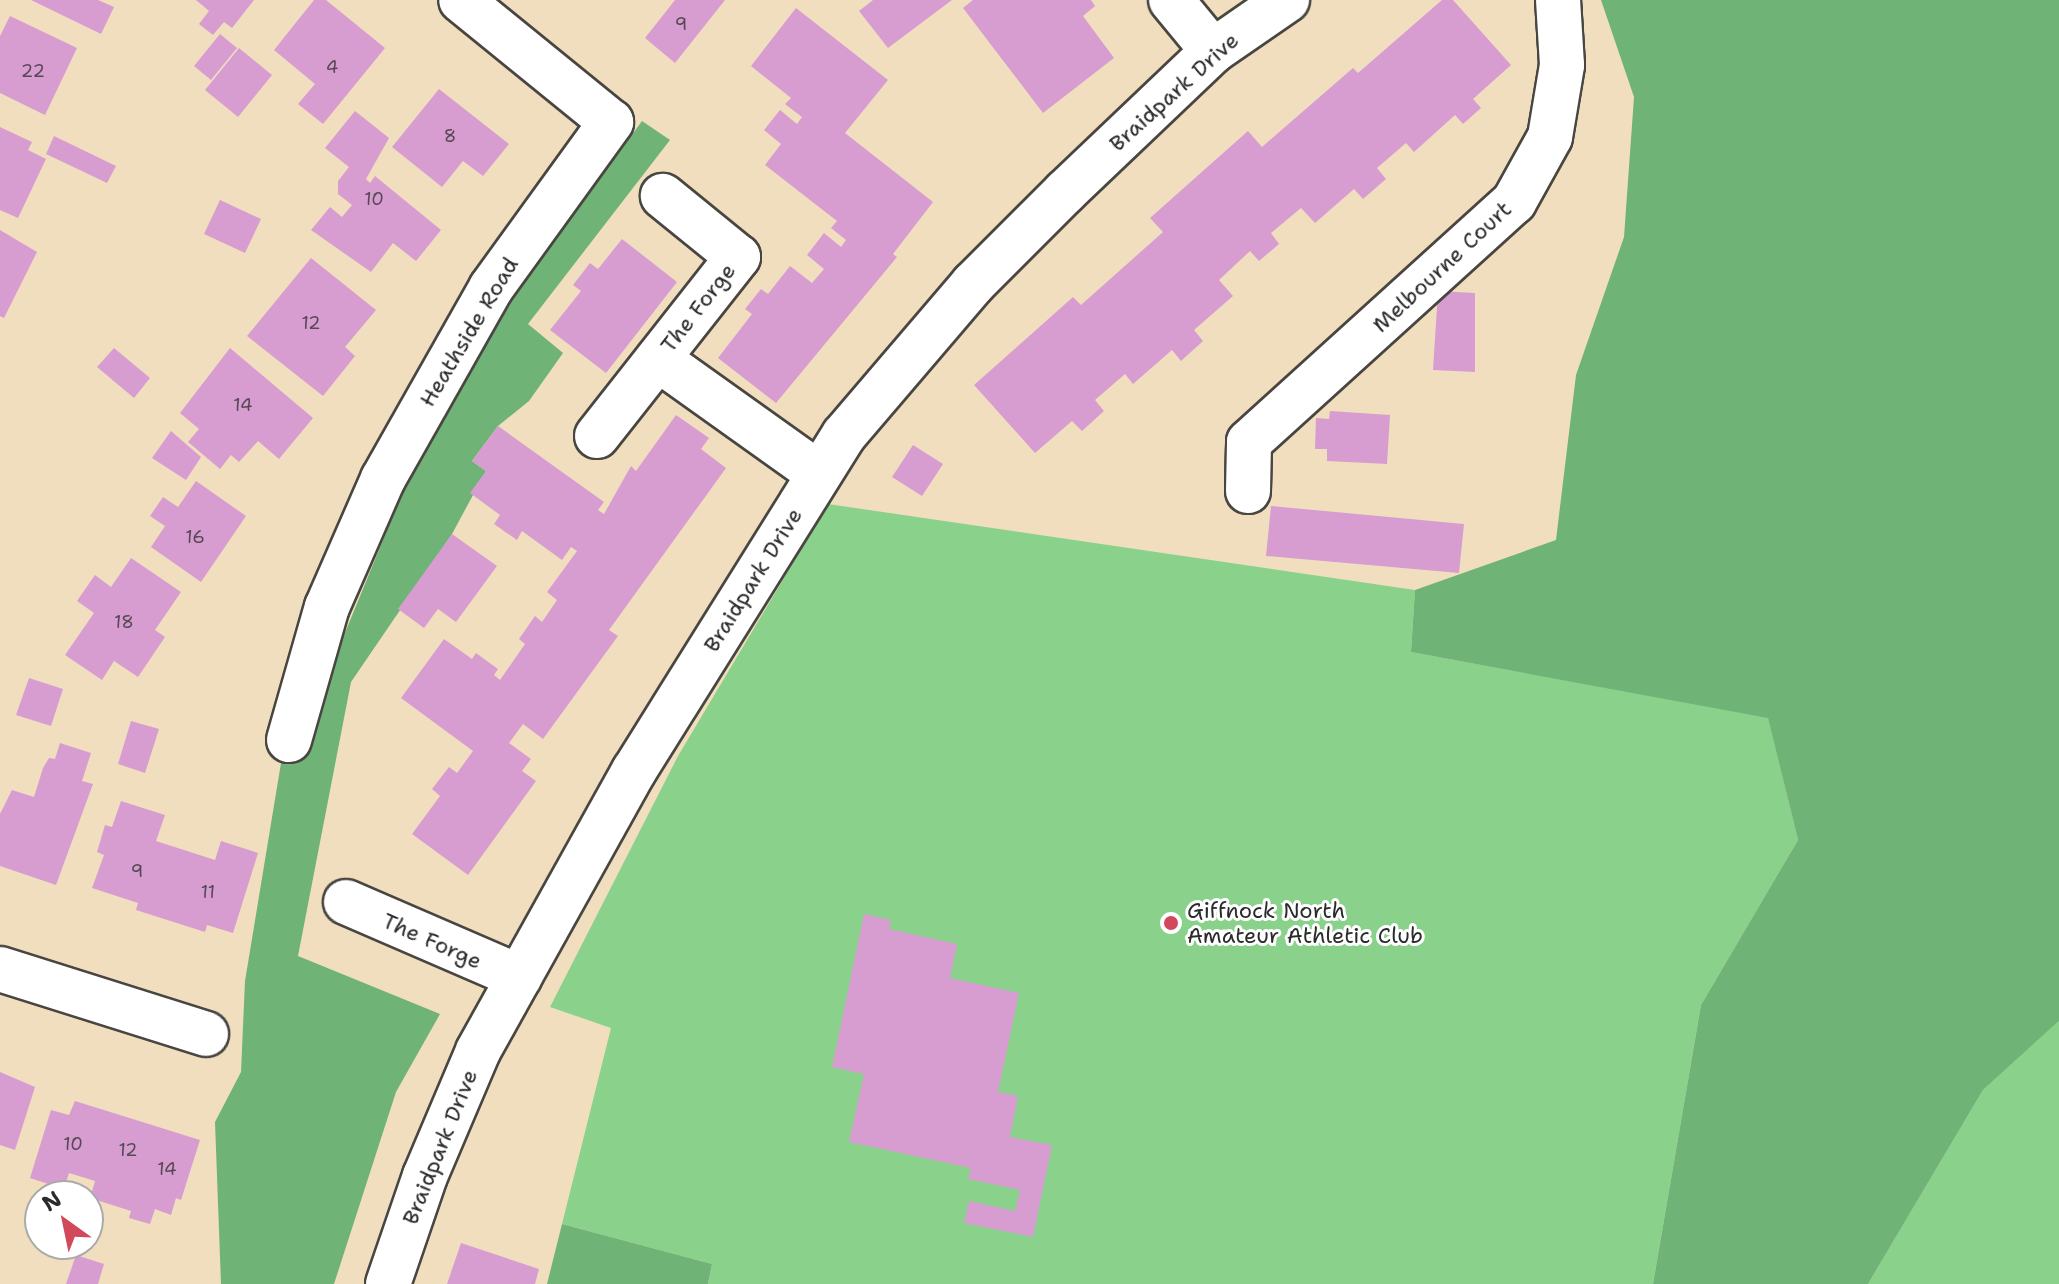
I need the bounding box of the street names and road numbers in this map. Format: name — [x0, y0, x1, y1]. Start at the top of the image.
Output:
street label: Braidpark Drive — [1104, 27, 1244, 157]
street label: Melbourne Court — [1367, 196, 1517, 338]
street label: Heathside Road — [414, 253, 524, 411]
street label: The Forge — [655, 258, 741, 358]
street label: Braidpark Drive — [698, 503, 808, 657]
street label: The Forge — [378, 907, 486, 975]
street label: Braidpark Drive — [397, 1066, 483, 1228]

